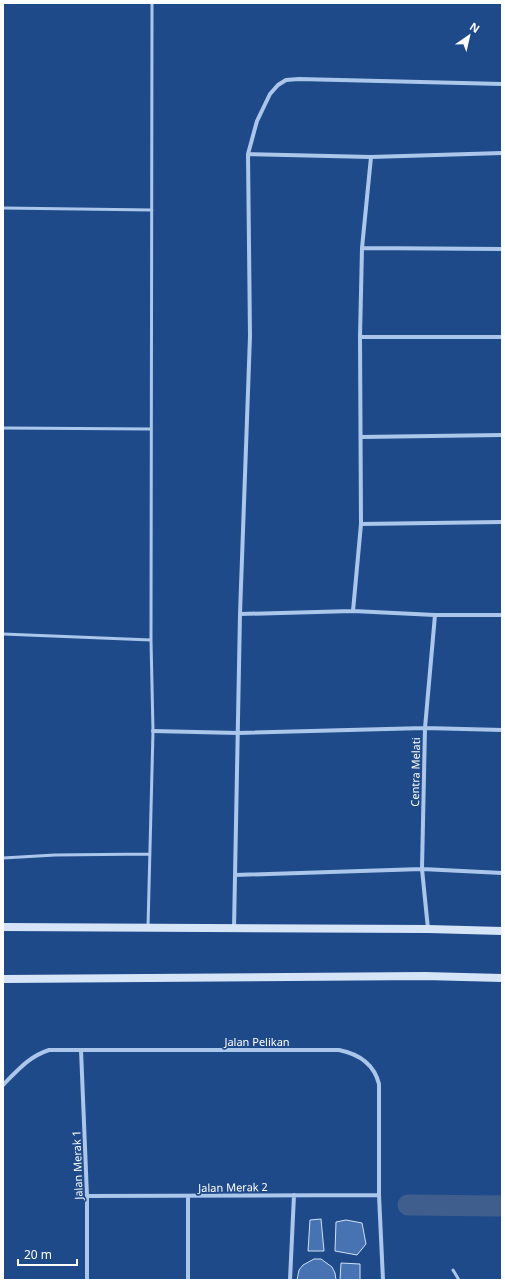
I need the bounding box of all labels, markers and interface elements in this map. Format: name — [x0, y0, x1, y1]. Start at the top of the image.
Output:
north arrow — [449, 16, 489, 56]
text: N — [467, 19, 483, 36]
street label: Centra Melati — [407, 737, 423, 807]
street label: Jalan Pelikan — [223, 1034, 290, 1049]
street label: Jalan Merak 1 — [68, 1130, 86, 1201]
street label: Jalan Merak 2 — [197, 1179, 268, 1195]
scale bar — [18, 1241, 77, 1267]
text: 20 m — [24, 1246, 52, 1263]

